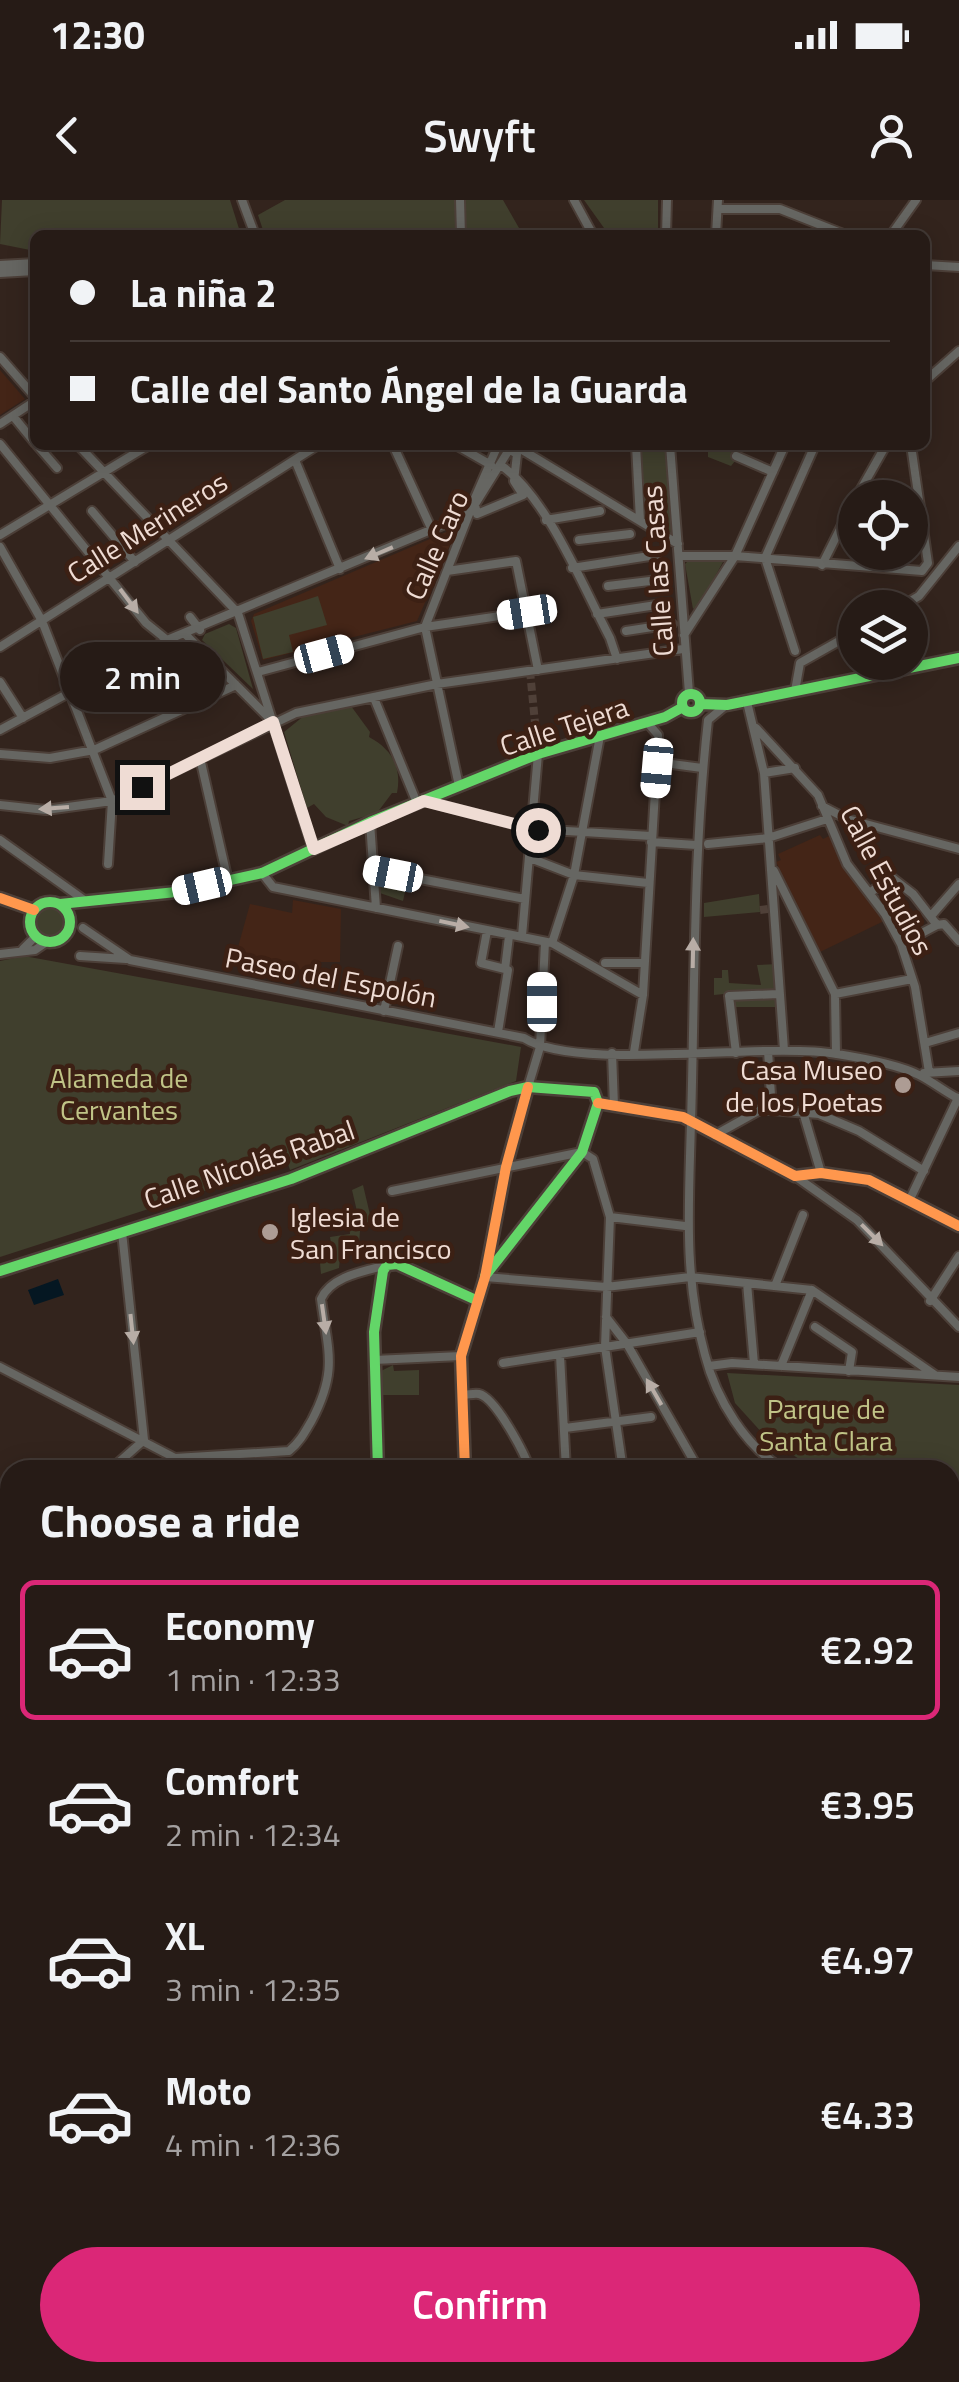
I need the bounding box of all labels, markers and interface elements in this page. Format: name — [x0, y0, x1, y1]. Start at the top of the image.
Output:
text: 12:30 — [50, 6, 145, 64]
text: Swyft — [423, 101, 536, 169]
icon: back — [40, 108, 95, 163]
icon: person — [864, 108, 919, 163]
text: La niña 2 — [130, 264, 277, 322]
text: Calle del Santo Ángel de la Guarda — [130, 360, 688, 418]
street label: Calle Merineros — [58, 460, 236, 594]
map controls — [838, 480, 928, 680]
button: locate — [838, 480, 928, 570]
street label: Calle Caro — [393, 483, 479, 607]
street label: Calle las Casas — [630, 484, 684, 658]
one-way arrow — [364, 545, 394, 561]
one-way arrow — [118, 587, 139, 613]
button: layers — [838, 590, 928, 680]
car — [495, 592, 559, 632]
car — [291, 632, 357, 676]
callout: 2 min — [59, 642, 224, 712]
text: 2 min — [104, 653, 181, 701]
street label: Calle Tejera — [494, 685, 634, 767]
car — [639, 737, 675, 799]
route end — [120, 765, 165, 810]
street label: Calle Estudios — [829, 797, 945, 963]
one-way arrow — [38, 800, 70, 816]
route start — [516, 808, 561, 853]
car — [361, 854, 425, 894]
car — [169, 865, 235, 907]
one-way arrow — [439, 917, 470, 933]
street label: Paseo del Espolón — [222, 935, 440, 1019]
one-way arrow — [685, 937, 701, 969]
car — [527, 972, 557, 1032]
place label: Casa Museo de los Poetas — [725, 1048, 883, 1123]
park label: Alameda de Cervantes — [50, 1056, 188, 1131]
marker: Casa Museo de los Poetas — [892, 1074, 914, 1096]
street label: Calle Nicolás Rabal — [138, 1108, 360, 1220]
place label: Iglesia de San Francisco — [290, 1195, 451, 1270]
marker: Iglesia de San Francisco — [259, 1221, 281, 1243]
one-way arrow — [860, 1222, 883, 1246]
one-way arrow — [316, 1304, 332, 1335]
one-way arrow — [124, 1313, 140, 1345]
one-way arrow — [646, 1378, 664, 1406]
park label: Parque de Santa Clara — [759, 1387, 893, 1462]
text: Choose a ride — [40, 1486, 300, 1554]
text: Economy — [165, 1597, 315, 1655]
icon: car — [45, 1605, 135, 1695]
text: €2.92 — [821, 1621, 915, 1679]
text: 1 min · 12:33 — [165, 1655, 341, 1703]
text: Comfort — [165, 1752, 299, 1810]
icon: car — [45, 1760, 135, 1850]
text: €3.95 — [821, 1776, 915, 1834]
text: 2 min · 12:34 — [165, 1810, 341, 1858]
text: XL — [165, 1907, 205, 1965]
icon: car — [45, 1915, 135, 2005]
text: €4.97 — [821, 1931, 915, 1989]
text: 3 min · 12:35 — [165, 1965, 341, 2013]
text: Moto — [165, 2062, 252, 2120]
icon: car — [45, 2070, 135, 2160]
text: €4.33 — [821, 2086, 915, 2144]
text: 4 min · 12:36 — [165, 2120, 341, 2168]
button: Confirm — [40, 2247, 920, 2362]

